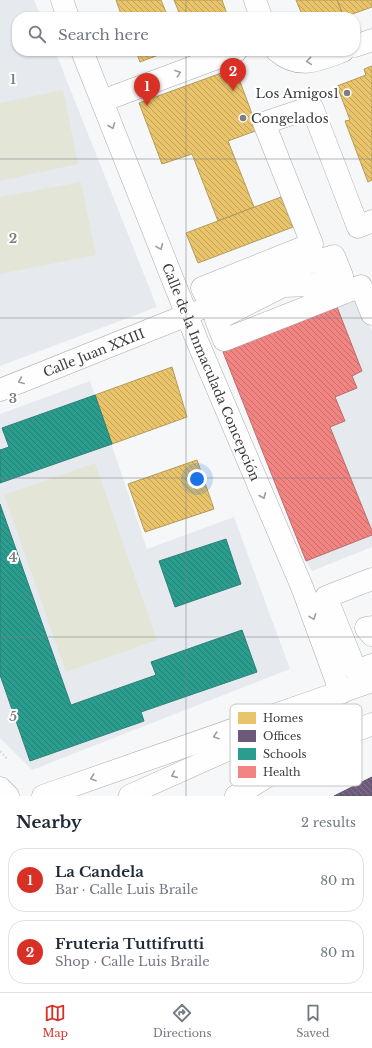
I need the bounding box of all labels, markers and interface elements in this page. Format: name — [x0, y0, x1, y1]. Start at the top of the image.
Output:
search box — [12, 12, 360, 56]
icon: search — [26, 23, 48, 45]
text: Search here — [58, 25, 149, 44]
one-way arrow — [306, 57, 312, 66]
pin: 2 — [220, 58, 246, 91]
one-way arrow — [174, 69, 181, 77]
text: 1 — [10, 71, 16, 88]
pin: 1 — [134, 73, 160, 106]
place label: Los Amigos1 — [256, 85, 339, 102]
marker: Los Amigos1 — [342, 88, 352, 98]
place label: Congelados — [251, 110, 329, 127]
marker: Congelados — [238, 113, 248, 123]
one-way arrow — [107, 123, 115, 130]
text: 2 — [9, 230, 17, 247]
one-way arrow — [155, 243, 163, 251]
street label: Calle de la Inmaculada Concepción — [158, 261, 264, 484]
street label: Calle Juan XXIII — [41, 325, 147, 381]
one-way arrow — [17, 377, 24, 385]
text: 3 — [9, 390, 17, 407]
your location — [187, 469, 207, 489]
one-way arrow — [259, 493, 267, 500]
text: 4 — [9, 549, 18, 566]
one-way arrow — [308, 613, 316, 620]
legend — [230, 704, 362, 786]
text: 5 — [9, 708, 17, 725]
text: Homes — [263, 711, 303, 725]
text: Offices — [263, 729, 301, 743]
one-way arrow — [213, 731, 220, 740]
text: Schools — [263, 747, 307, 761]
text: Health — [263, 765, 301, 779]
one-way arrow — [170, 770, 178, 778]
one-way arrow — [90, 774, 97, 782]
text: Nearby — [16, 812, 82, 833]
text: 2 results — [301, 814, 356, 831]
text: La Candela — [55, 862, 144, 881]
text: 1 — [27, 872, 33, 889]
text: 80 m — [320, 872, 355, 889]
text: Bar · Calle Luis Braile — [55, 881, 198, 898]
text: Fruteria Tuttifrutti — [55, 934, 204, 953]
text: 2 — [26, 944, 34, 961]
text: 80 m — [320, 944, 355, 961]
text: Shop · Calle Luis Braile — [55, 953, 210, 970]
tab: Map — [42, 1002, 68, 1040]
tab: Directions — [153, 1002, 211, 1040]
tab: Saved — [296, 1002, 330, 1040]

